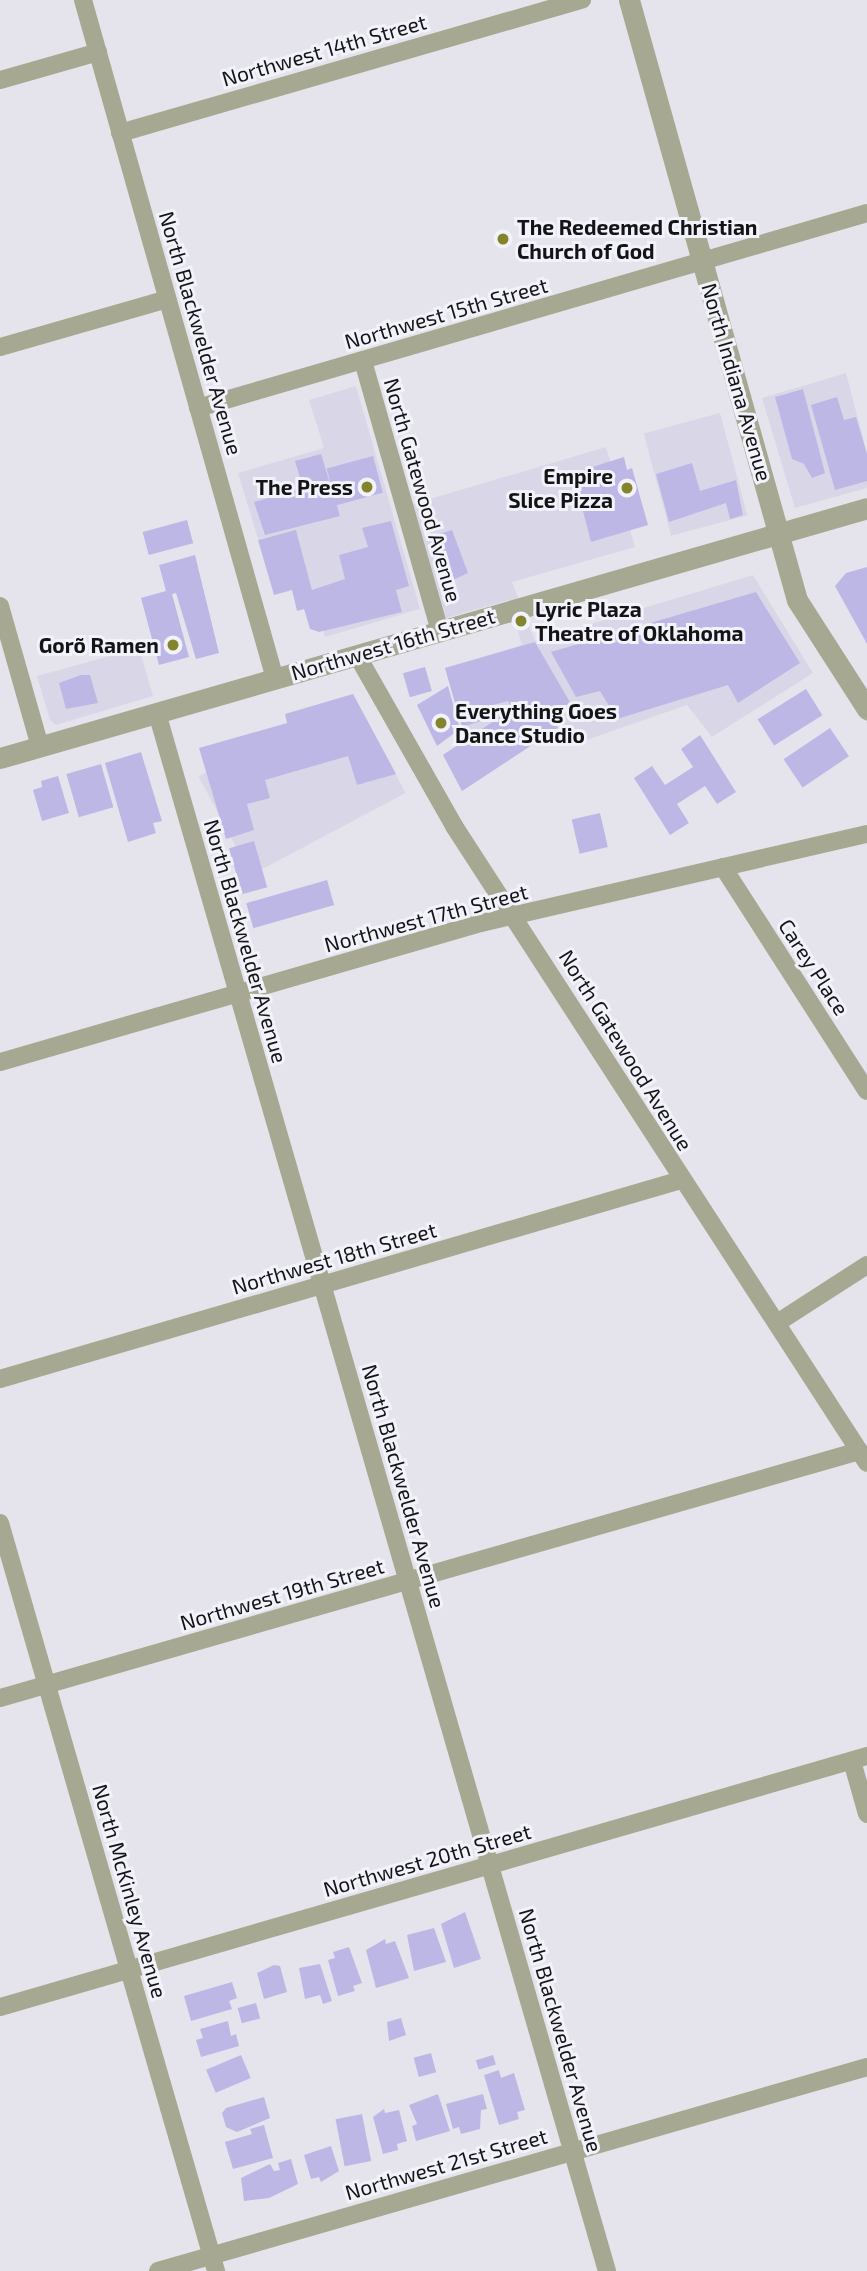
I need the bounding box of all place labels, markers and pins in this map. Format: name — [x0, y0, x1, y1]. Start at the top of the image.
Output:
place label: The Redeemed Christian Church of God — [517, 214, 757, 264]
marker: The Redeemed Christian Church of God — [495, 231, 511, 247]
place label: Empire Slice Pizza — [508, 463, 613, 513]
place label: The Press — [255, 474, 353, 500]
marker: The Press — [359, 479, 375, 495]
marker: Empire Slice Pizza — [619, 480, 635, 496]
place label: Lyric Plaza Theatre of Oklahoma — [535, 596, 744, 646]
marker: Lyric Plaza Theatre of Oklahoma — [513, 613, 529, 629]
place label: Gorõ Ramen — [39, 632, 159, 658]
marker: Gorõ Ramen — [165, 637, 181, 653]
place label: Everything Goes Dance Studio — [455, 698, 617, 748]
marker: Everything Goes Dance Studio — [433, 715, 449, 731]

